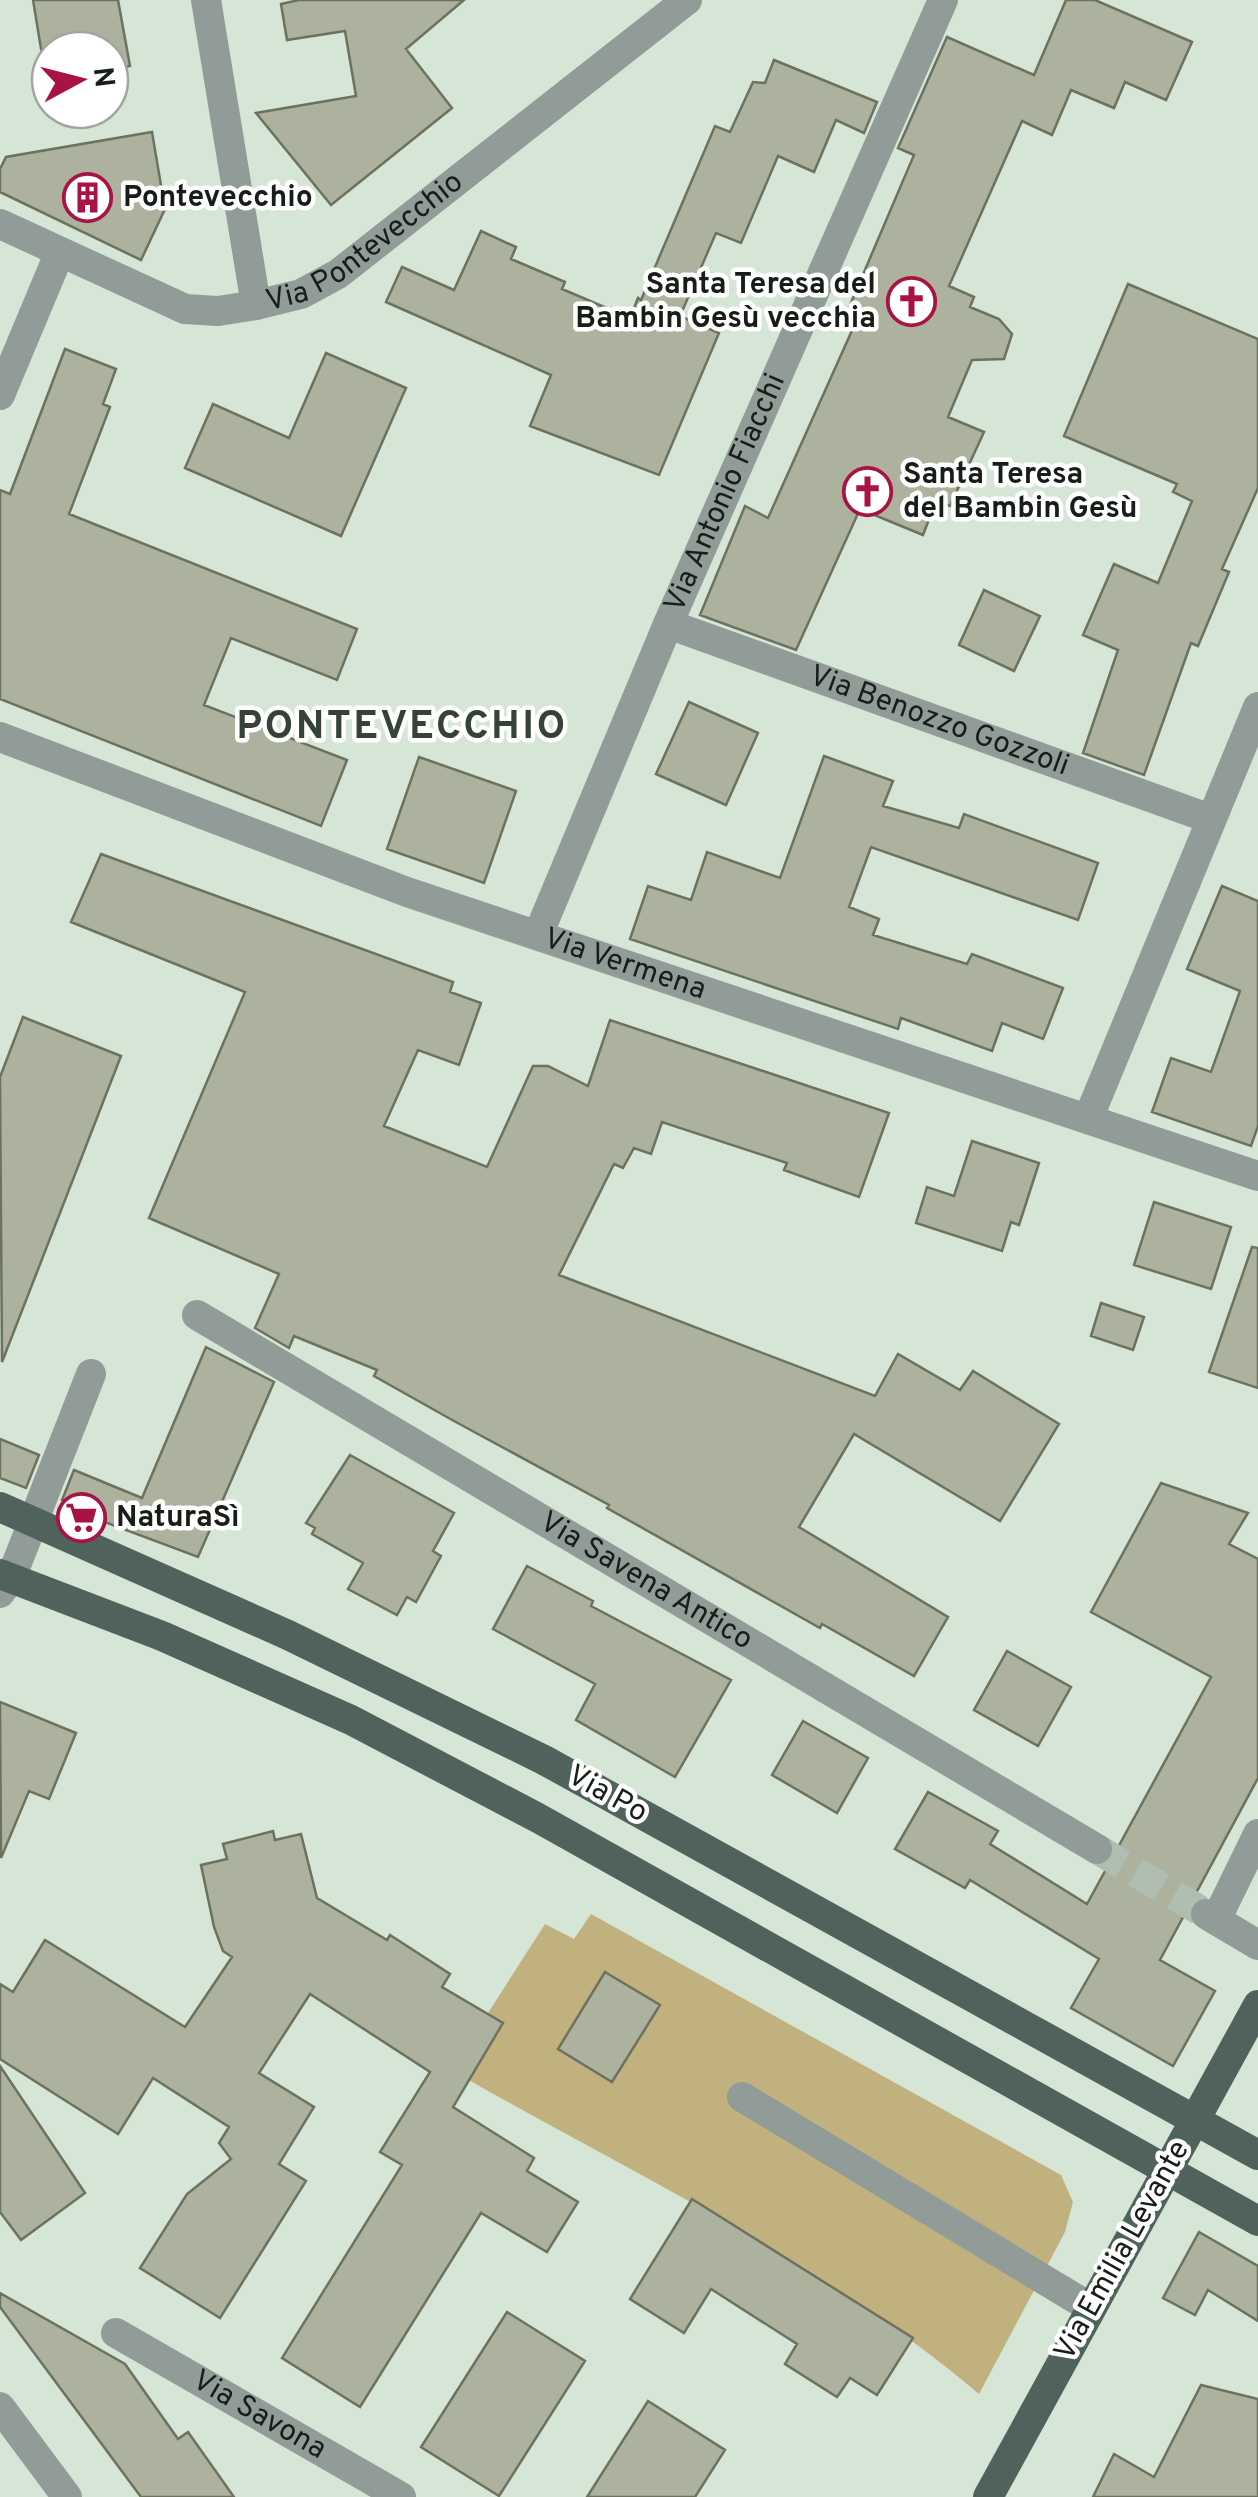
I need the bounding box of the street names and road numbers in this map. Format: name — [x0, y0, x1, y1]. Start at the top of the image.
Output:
street label: Via Pontevecchio — [262, 164, 471, 320]
street label: Via Antonio Fiacchi — [657, 368, 794, 618]
street label: Via Benozzo Gozzoli — [804, 658, 1074, 785]
street label: Via Vermena — [539, 920, 711, 1009]
street label: Via Savena Antico — [533, 1504, 759, 1659]
street label: Via Po — [561, 1758, 653, 1832]
street label: Via Emilia Levante — [1047, 2134, 1199, 2368]
street label: Via Savona — [185, 2362, 333, 2468]

